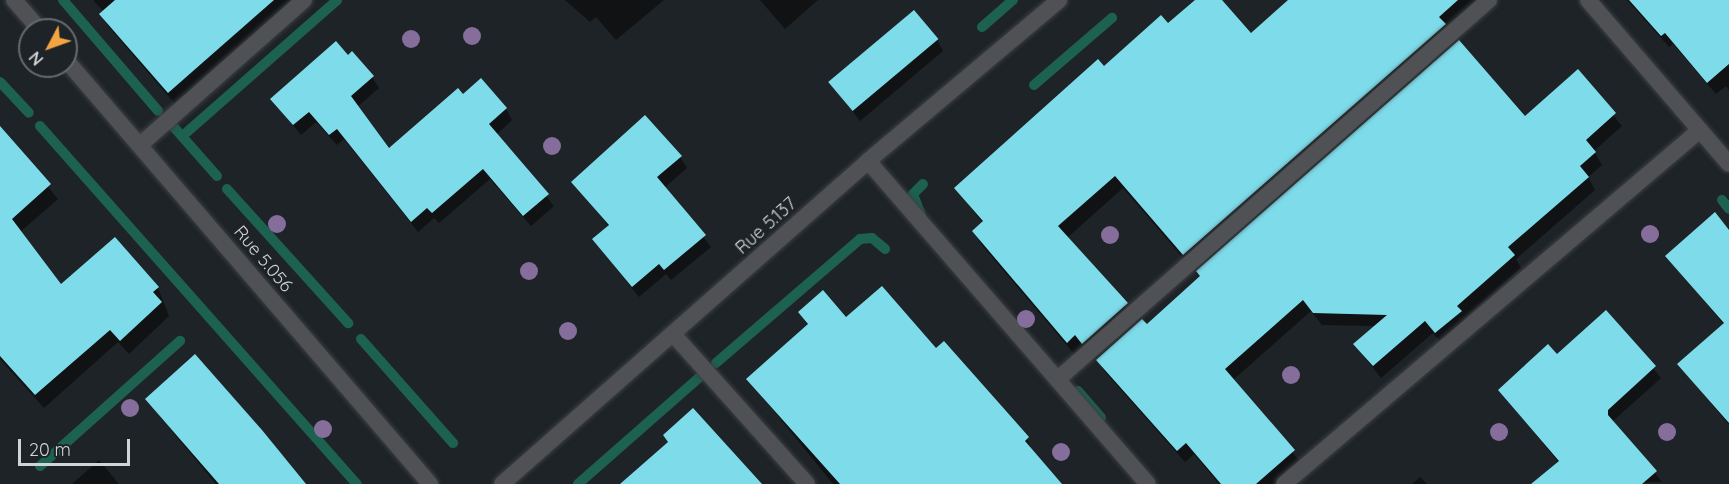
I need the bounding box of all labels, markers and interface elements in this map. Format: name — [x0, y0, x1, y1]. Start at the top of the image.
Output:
north arrow — [18, 18, 78, 78]
text: N — [25, 48, 47, 70]
street label: Rue 5.137 — [731, 193, 801, 259]
street label: Rue 5.056 — [229, 221, 297, 297]
scale bar — [21, 427, 134, 465]
text: 20 m — [29, 438, 71, 461]

